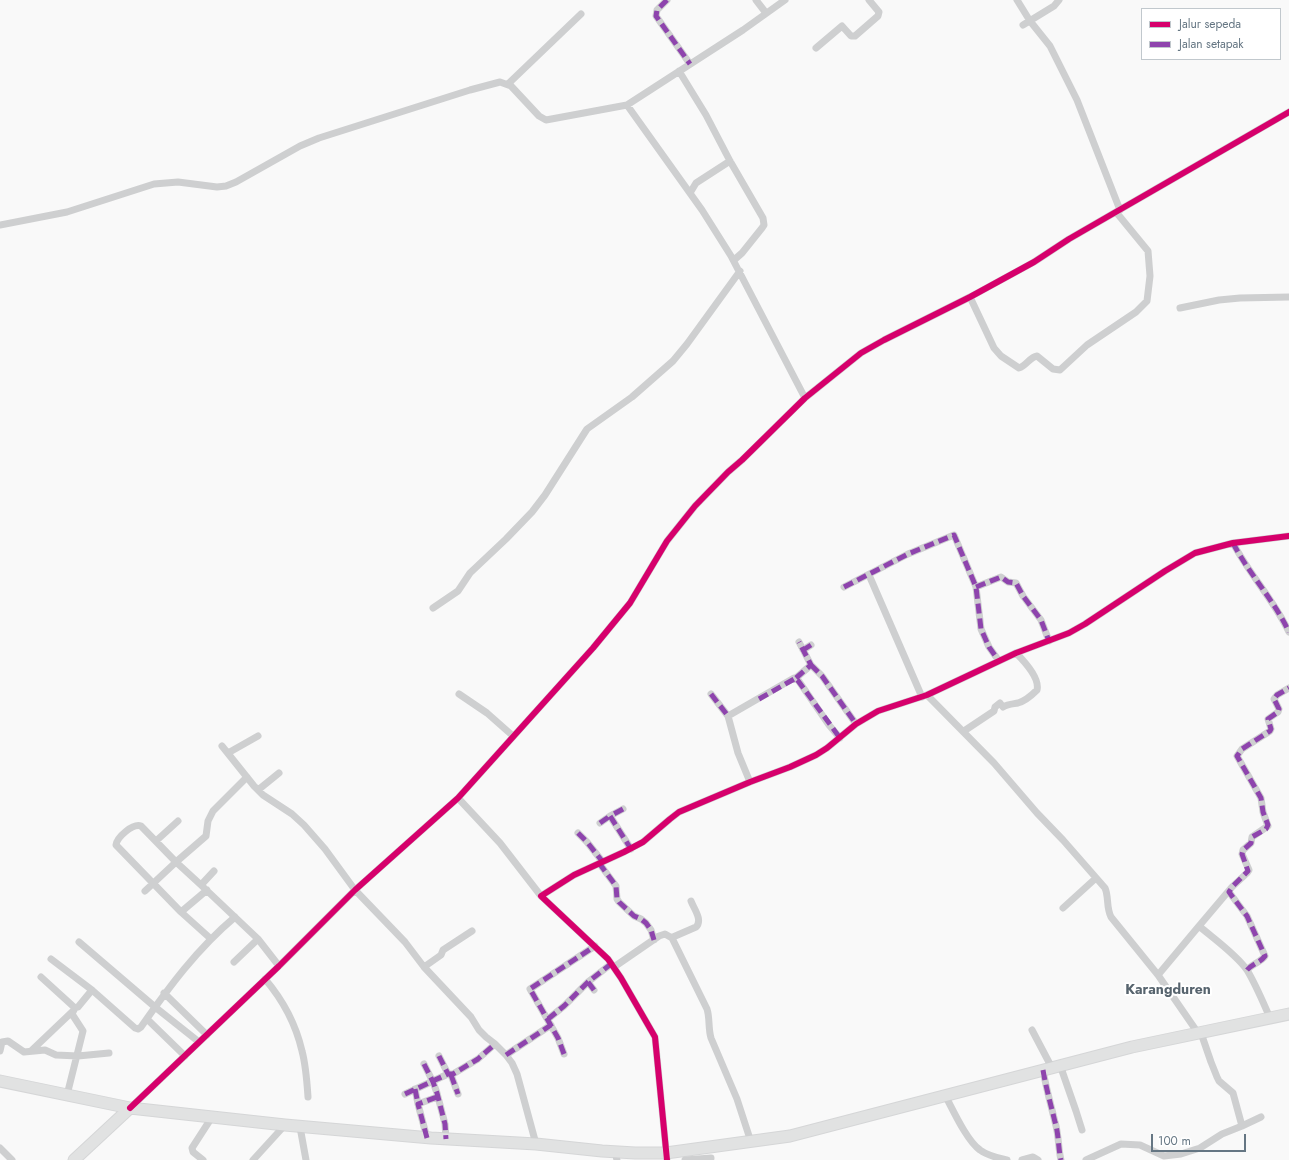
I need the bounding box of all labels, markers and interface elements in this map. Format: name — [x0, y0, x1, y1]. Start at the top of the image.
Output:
legend — [1141, 8, 1281, 60]
text: Jalur sepeda — [1179, 15, 1241, 33]
text: Jalan setapak — [1179, 35, 1244, 53]
district label: Karangduren — [1125, 983, 1211, 999]
scale bar — [1153, 1126, 1248, 1152]
text: 100 m — [1158, 1132, 1191, 1150]

